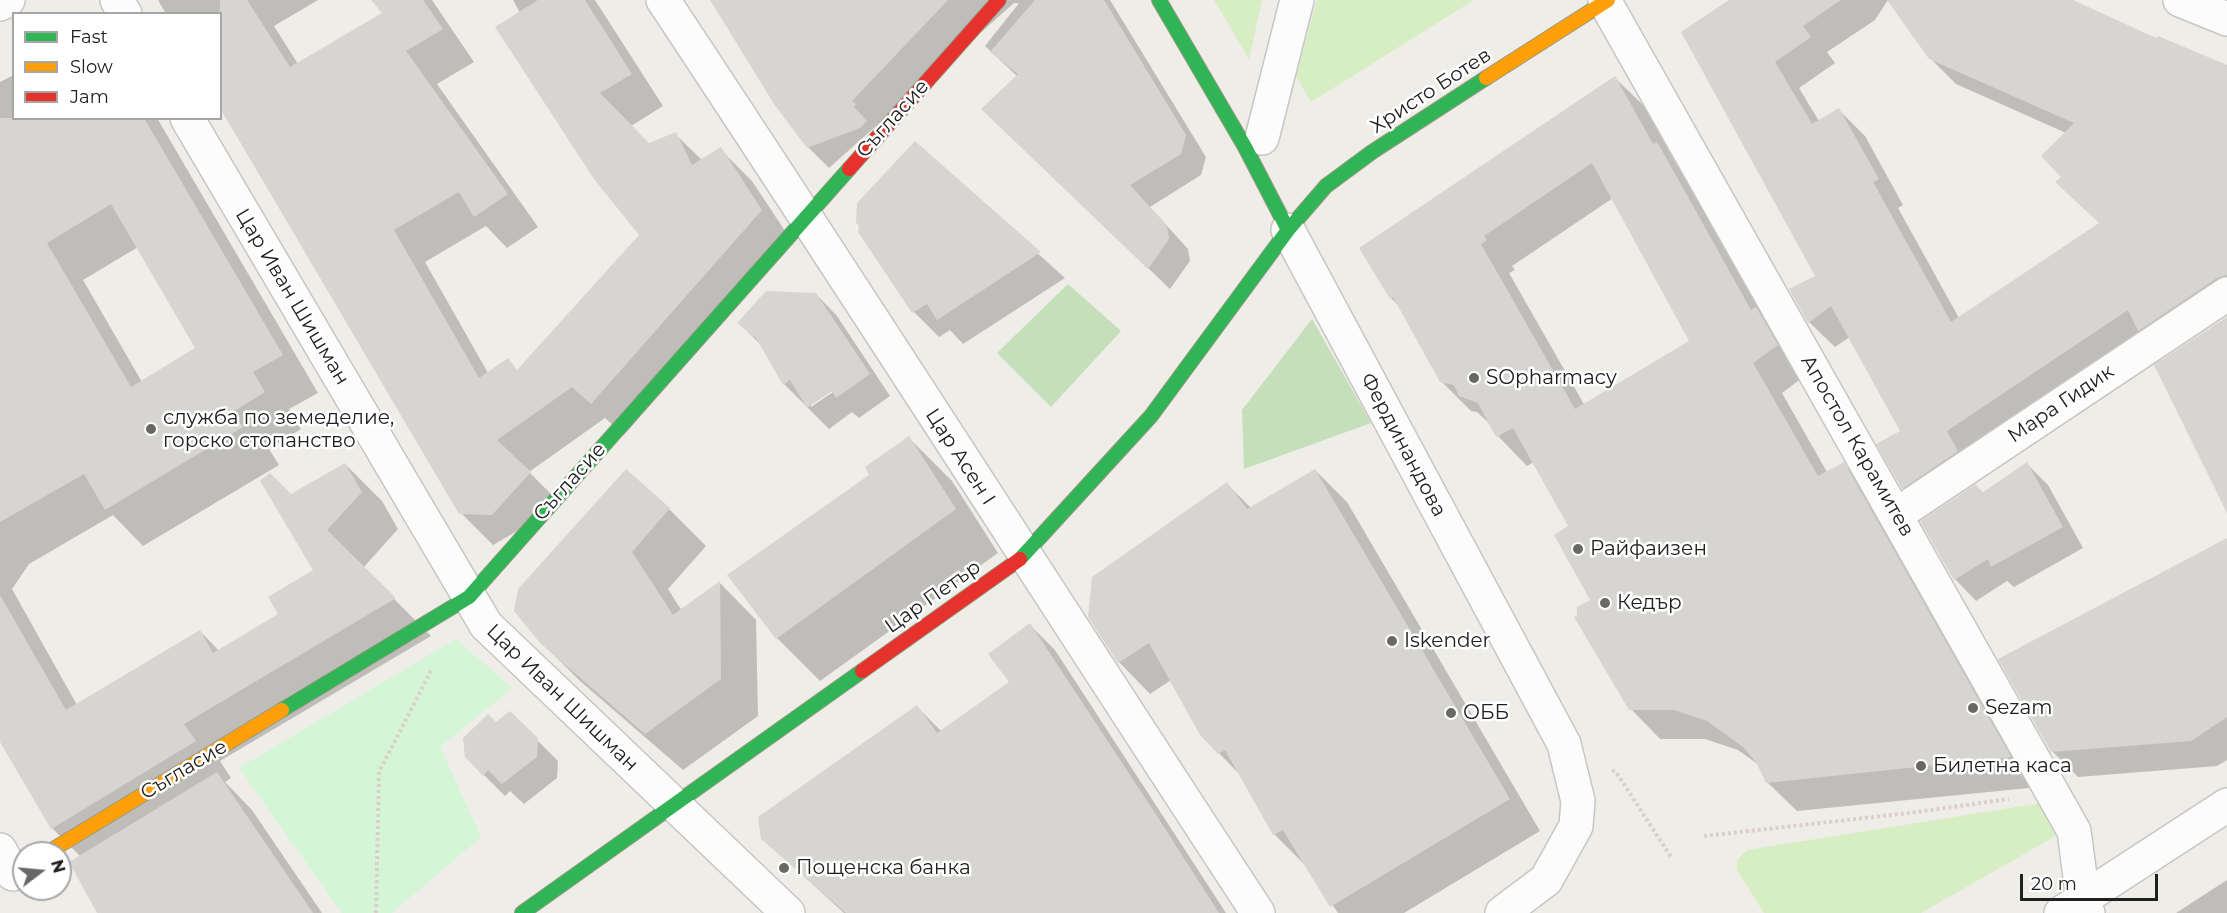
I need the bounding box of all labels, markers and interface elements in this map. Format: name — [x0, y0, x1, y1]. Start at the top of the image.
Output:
legend — [12, 12, 222, 120]
text: Fast — [70, 26, 108, 48]
street label: Христо Ботев — [1366, 43, 1496, 139]
text: Slow — [70, 56, 113, 78]
street label: Съгласие — [852, 75, 934, 163]
text: Jam — [70, 86, 109, 108]
street label: Цар Иван Шишман — [230, 205, 354, 389]
street label: Апостол Карамитев — [1795, 351, 1919, 541]
street label: Мара Гидик — [2003, 360, 2119, 448]
place label: SOpharmacy — [1486, 366, 1617, 390]
street label: Фердинандова — [1355, 369, 1451, 521]
marker: SOpharmacy — [1467, 371, 1481, 385]
street label: Цар Асен I — [920, 404, 1000, 510]
place label: служба по земеделие, горско стопанство — [163, 406, 394, 453]
marker: служба по земеделие, горско стопанство — [144, 422, 158, 436]
street label: Съгласие — [529, 438, 611, 526]
place label: Райфаизен — [1590, 537, 1707, 561]
marker: Райфаизен — [1571, 542, 1585, 556]
street label: Цар Петър — [880, 555, 986, 639]
place label: Кедър — [1617, 591, 1682, 615]
marker: Кедър — [1598, 596, 1612, 610]
street label: Цар Иван Шишман — [481, 619, 643, 777]
place label: Iskender — [1404, 629, 1491, 653]
marker: Iskender — [1385, 634, 1399, 648]
place label: Sezam — [1985, 696, 2053, 720]
place label: ОББ — [1463, 701, 1509, 725]
marker: Sezam — [1966, 701, 1980, 715]
marker: ОББ — [1444, 706, 1458, 720]
street label: Съгласие — [136, 735, 232, 805]
place label: Билетна каса — [1933, 754, 2072, 778]
marker: Билетна каса — [1914, 759, 1928, 773]
north arrow — [12, 841, 72, 901]
place label: Пощенска банка — [796, 856, 971, 880]
text: N — [47, 858, 69, 875]
marker: Пощенска банка — [777, 861, 791, 875]
scale bar — [2023, 862, 2161, 900]
text: 20 m — [2031, 873, 2077, 895]

